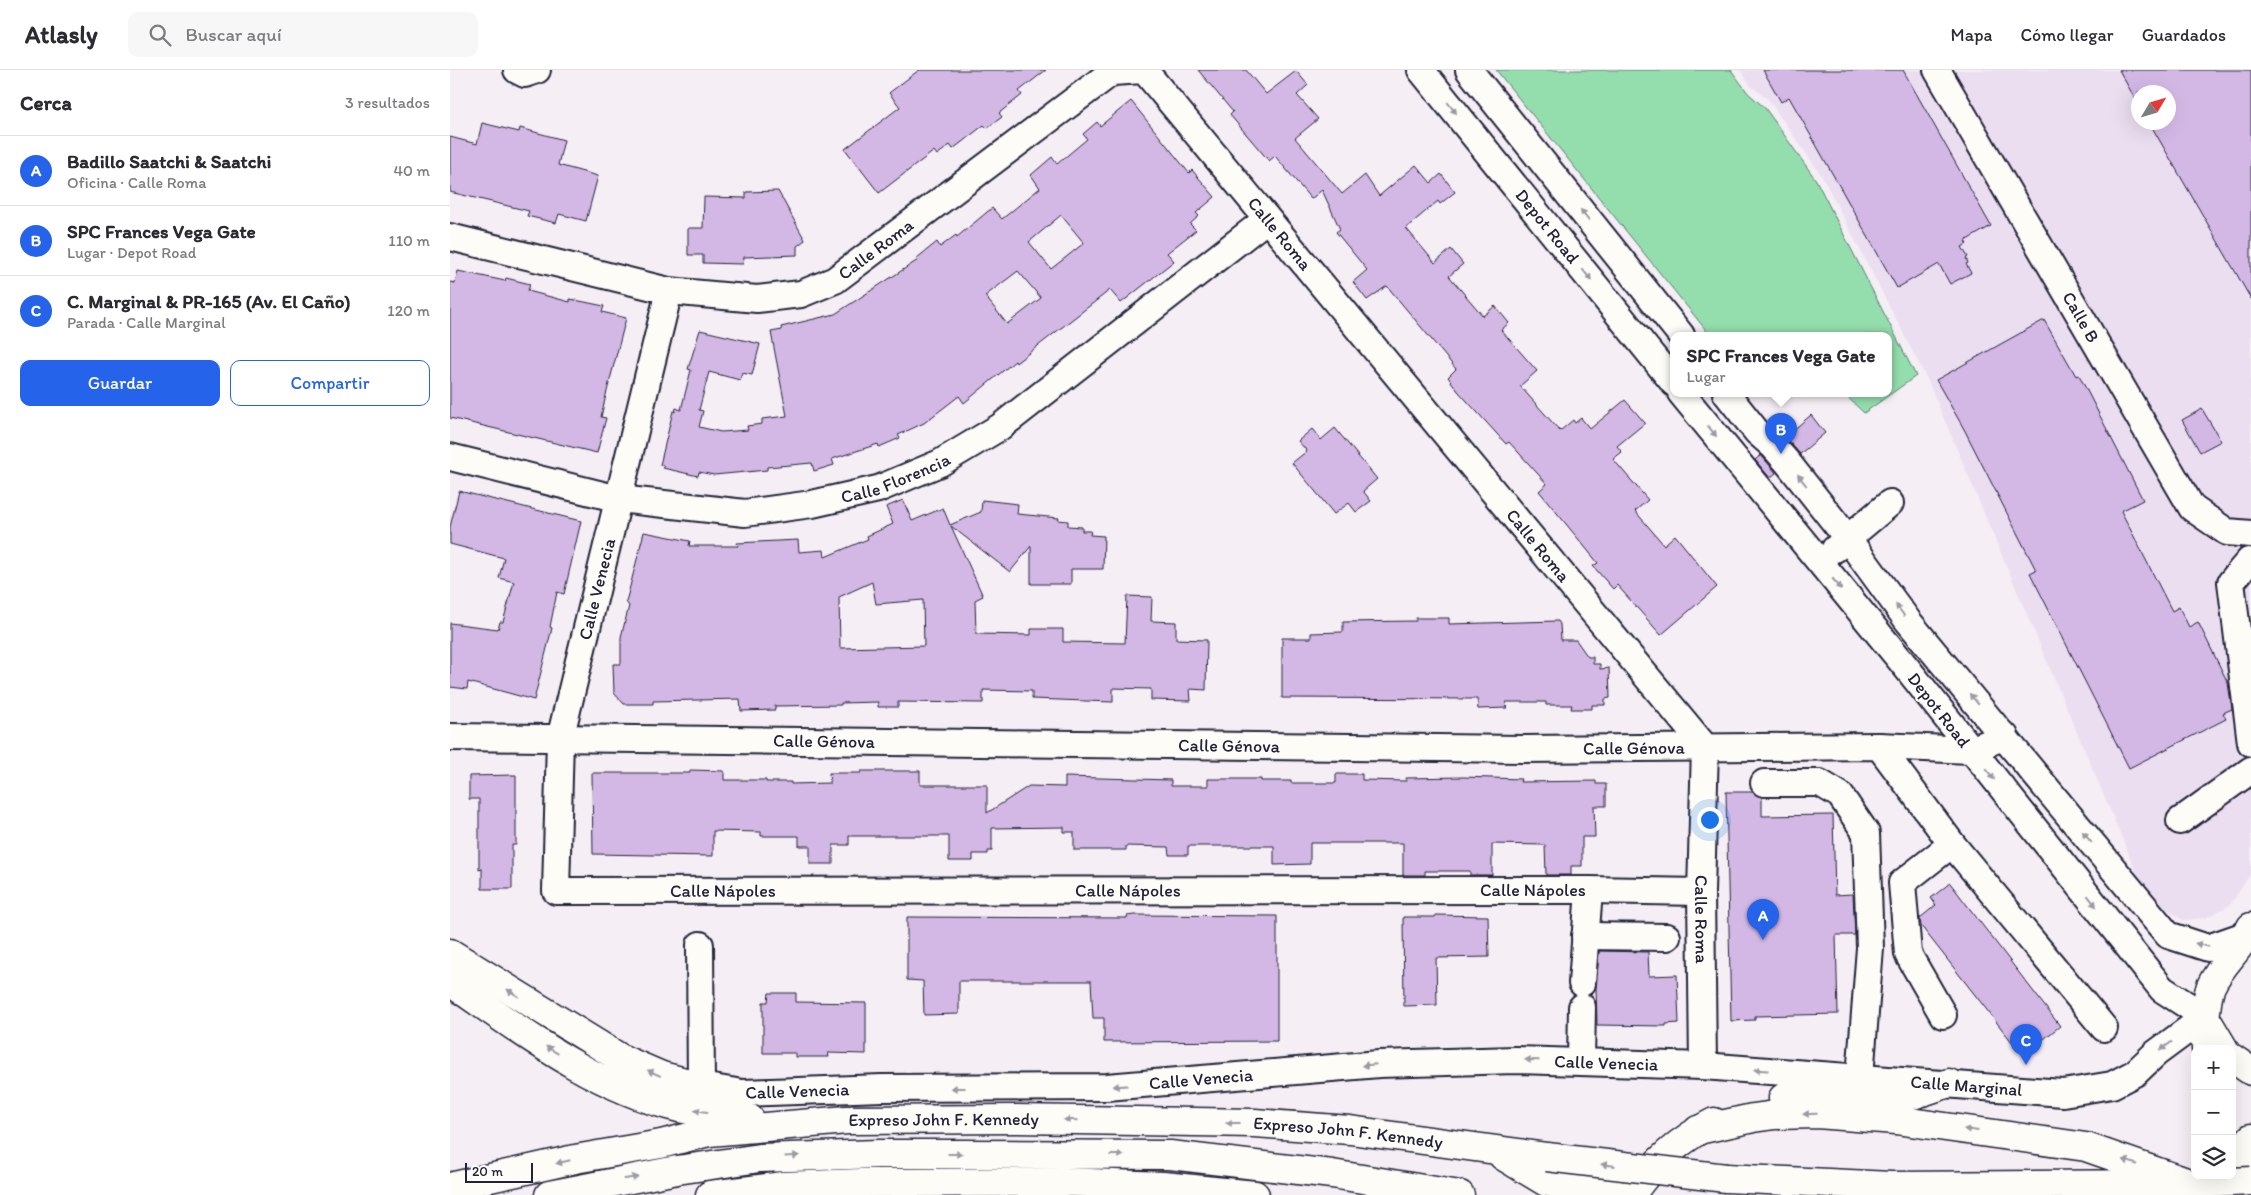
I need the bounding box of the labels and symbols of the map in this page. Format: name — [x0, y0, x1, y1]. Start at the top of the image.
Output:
north arrow — [2131, 85, 2176, 130]
one-way arrow — [1447, 101, 1458, 114]
street label: Depot Road — [1511, 185, 1584, 268]
street label: Calle Roma — [1243, 193, 1317, 275]
one-way arrow — [1580, 209, 1591, 222]
street label: Calle Roma — [834, 214, 918, 285]
one-way arrow — [1582, 268, 1593, 281]
street label: Calle B — [2058, 288, 2104, 347]
pin: B — [1765, 413, 1797, 454]
one-way arrow — [1707, 424, 1717, 438]
street label: Calle Florencia — [839, 448, 955, 508]
one-way arrow — [1797, 474, 1807, 487]
street label: Calle Roma — [1501, 504, 1575, 587]
street label: Calle Venecia — [574, 535, 620, 642]
one-way arrow — [1831, 577, 1842, 590]
one-way arrow — [1895, 603, 1905, 617]
street label: Depot Road — [1903, 668, 1975, 752]
one-way arrow — [1968, 693, 1979, 706]
street label: Calle Génova — [773, 730, 876, 753]
street label: Calle Génova — [1178, 734, 1281, 757]
street label: Calle Génova — [1583, 737, 1686, 759]
one-way arrow — [1985, 767, 1996, 780]
your location — [1697, 807, 1723, 833]
one-way arrow — [2081, 831, 2092, 844]
street label: Calle Roma — [1690, 875, 1713, 964]
street label: Calle Nápoles — [1075, 879, 1181, 901]
street label: Calle Nápoles — [1480, 879, 1586, 901]
street label: Calle Nápoles — [670, 880, 776, 902]
one-way arrow — [2086, 894, 2097, 907]
pin: A — [1747, 899, 1779, 940]
one-way arrow — [2194, 941, 2210, 949]
one-way arrow — [506, 988, 520, 998]
pin: C — [2010, 1024, 2042, 1065]
one-way arrow — [2159, 1041, 2173, 1051]
one-way arrow — [545, 1046, 558, 1055]
street label: Calle Venecia — [1554, 1050, 1659, 1076]
one-way arrow — [1524, 1056, 1540, 1064]
one-way arrow — [1361, 1061, 1377, 1069]
street label: Calle Venecia — [1148, 1064, 1255, 1094]
one-way arrow — [1753, 1065, 1769, 1073]
one-way arrow — [647, 1068, 661, 1076]
street label: Calle Marginal — [1910, 1071, 2023, 1101]
street label: Calle Venecia — [745, 1078, 851, 1104]
one-way arrow — [1112, 1082, 1128, 1090]
one-way arrow — [950, 1084, 966, 1092]
one-way arrow — [693, 1107, 709, 1115]
street label: Expreso John F. Kennedy — [848, 1108, 1040, 1131]
one-way arrow — [1801, 1110, 1817, 1118]
street label: Expreso John F. Kennedy — [1253, 1112, 1445, 1154]
one-way arrow — [1063, 1116, 1079, 1124]
one-way arrow — [1225, 1119, 1241, 1127]
one-way arrow — [1963, 1126, 1979, 1134]
one-way arrow — [947, 1150, 963, 1158]
one-way arrow — [1109, 1151, 1125, 1159]
one-way arrow — [784, 1152, 800, 1160]
one-way arrow — [556, 1158, 571, 1166]
one-way arrow — [2122, 1158, 2137, 1166]
scale bar — [465, 1160, 532, 1183]
one-way arrow — [1600, 1161, 1616, 1169]
one-way arrow — [624, 1174, 640, 1182]

